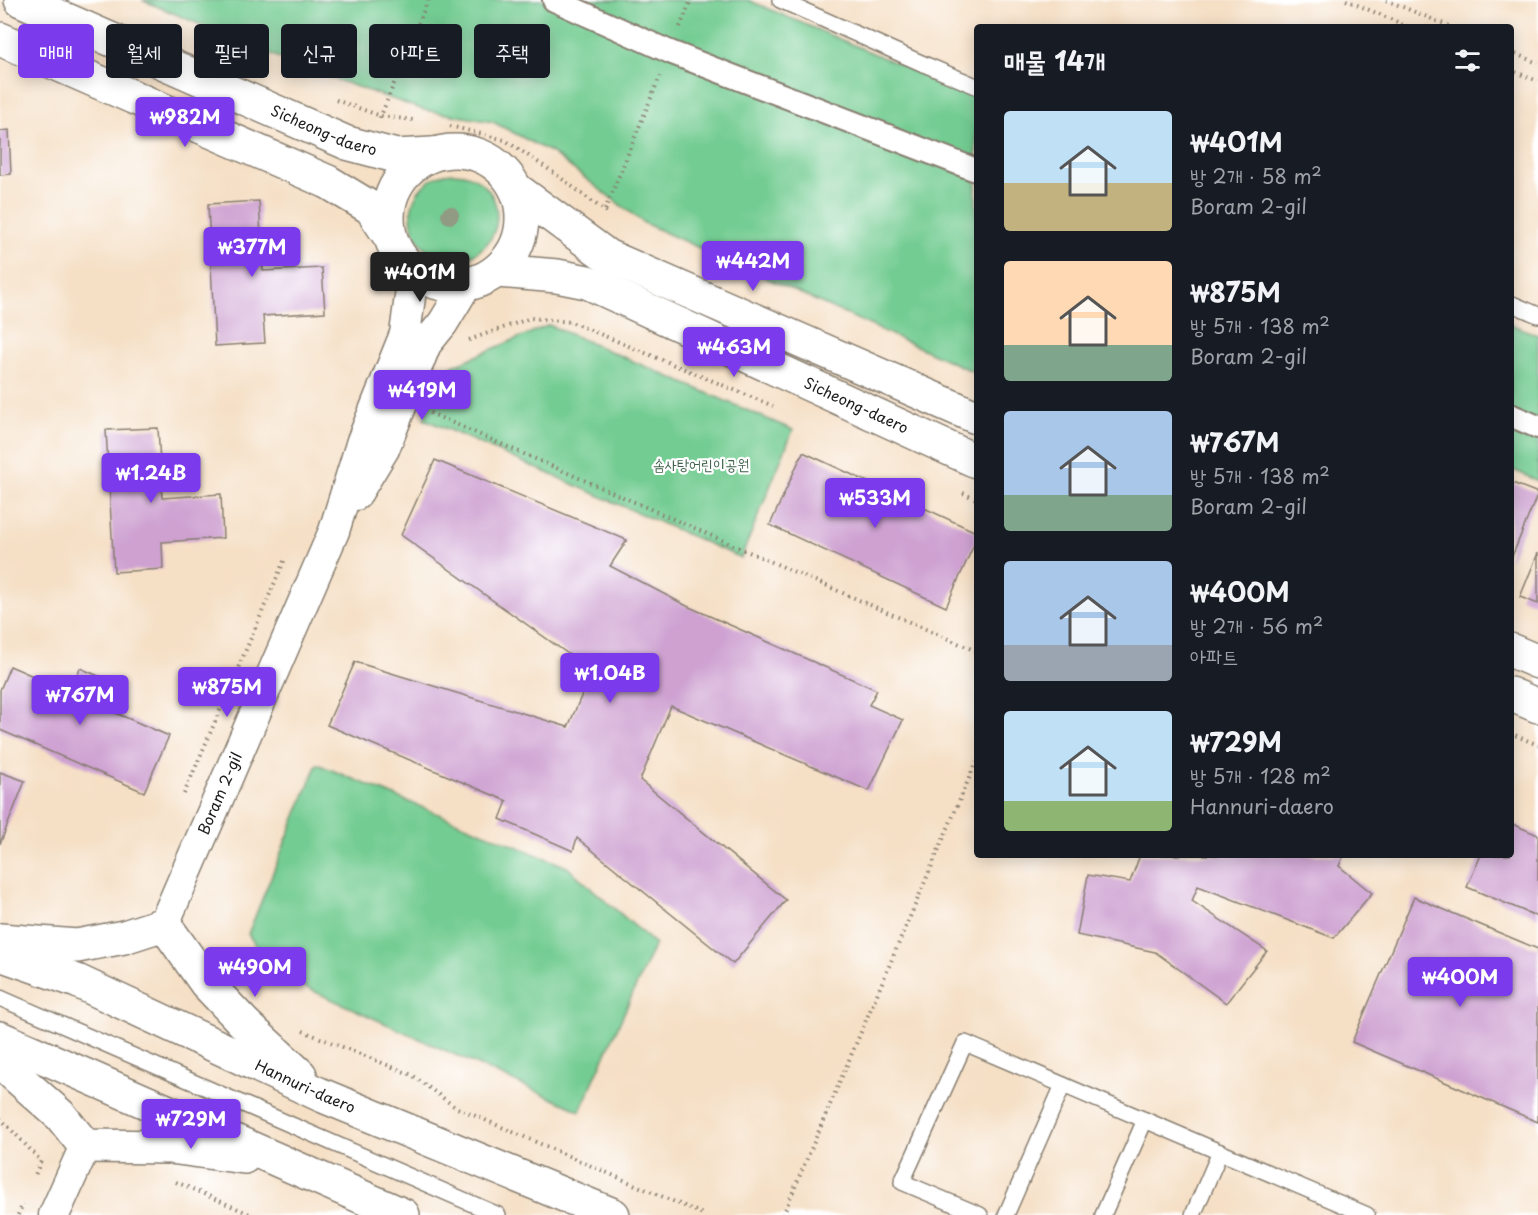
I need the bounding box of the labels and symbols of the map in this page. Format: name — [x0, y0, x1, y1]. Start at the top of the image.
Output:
pin: ₩982M — [143, 97, 227, 148]
street label: Sicheong-daero — [268, 98, 380, 160]
pin: ₩377M — [210, 227, 294, 278]
pin: ₩442M — [711, 241, 795, 292]
pin: ₩401M — [378, 252, 462, 303]
pin: ₩463M — [692, 327, 776, 378]
pin: ₩419M — [380, 370, 464, 421]
street label: Sicheong-daero — [801, 370, 913, 438]
park label: 솜사탕어린이공원 — [653, 452, 749, 475]
pin: ₩1.24B — [102, 453, 200, 504]
pin: ₩533M — [833, 478, 917, 529]
pin: ₩1.04B — [561, 653, 659, 704]
pin: ₩875M — [185, 667, 269, 718]
pin: ₩767M — [38, 675, 122, 726]
street label: Boram 2-gil — [191, 748, 247, 838]
pin: ₩490M — [213, 947, 297, 998]
pin: ₩400M — [1418, 957, 1502, 1008]
street label: Hannuri-daero — [252, 1053, 359, 1118]
pin: ₩729M — [149, 1099, 233, 1150]

